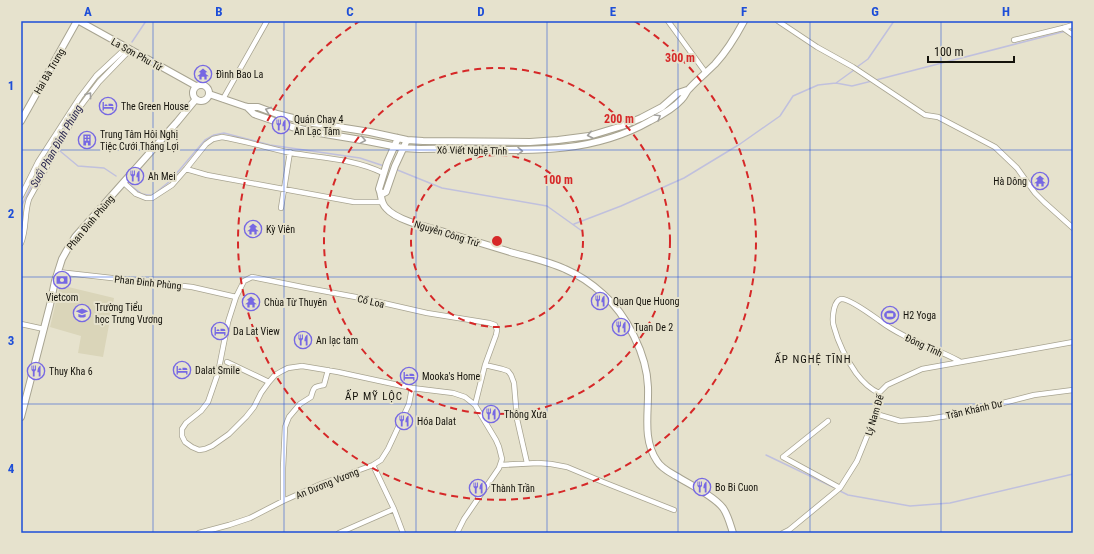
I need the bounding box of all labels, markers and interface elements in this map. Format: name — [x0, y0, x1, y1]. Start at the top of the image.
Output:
text: A — [84, 4, 92, 19]
text: B — [215, 4, 223, 19]
text: C — [346, 4, 354, 19]
text: D — [477, 4, 485, 19]
text: E — [610, 4, 617, 19]
text: F — [741, 4, 747, 19]
text: G — [871, 4, 879, 19]
text: H — [1002, 4, 1010, 19]
street label: La Sơn Phu Tử — [109, 36, 165, 73]
scale bar — [928, 38, 1014, 64]
text: 100 m — [934, 45, 964, 59]
street label: Hai Bà Trưng — [32, 46, 67, 96]
text: 300 m — [665, 51, 695, 65]
temple icon: Đình Bao La — [193, 64, 213, 84]
place label: Đình Bao La — [216, 69, 263, 80]
text: 1 — [8, 78, 14, 93]
one-way arrow — [84, 92, 91, 99]
hotel icon: The Green House — [98, 96, 118, 116]
place label: The Green House — [121, 101, 189, 112]
water label: Suối Phan Đình Phùng — [28, 102, 86, 190]
one-way arrow — [264, 107, 271, 115]
text: 200 m — [604, 112, 634, 126]
place label: Quán Chay 4 An Lạc Tâm — [294, 114, 343, 138]
one-way arrow — [654, 114, 661, 121]
restaurant icon: Quán Chay 4 An Lạc Tâm — [271, 115, 291, 135]
place label: Trung Tâm Hội Nghị Tiệc Cưới Thắng Lợi — [100, 129, 179, 153]
building icon: Trung Tâm Hội Nghị Tiệc Cưới Thắng Lợi — [77, 130, 97, 150]
one-way arrow — [586, 131, 593, 139]
one-way arrow — [360, 135, 366, 144]
street label: Xô Viết Nghệ Tĩnh — [437, 143, 508, 158]
one-way arrow — [517, 146, 523, 155]
restaurant icon: Ah Mei — [125, 166, 145, 186]
place label: Ah Mei — [148, 171, 175, 182]
temple icon: Hà Dông — [1030, 171, 1050, 191]
text: 100 m — [543, 173, 573, 187]
place label: Hà Dông — [993, 176, 1027, 187]
street label: Phan Đình Phùng — [64, 193, 116, 252]
text: 2 — [8, 206, 15, 221]
street label: Nguyễn Công Trứ — [413, 217, 482, 249]
temple icon: Kỳ Viên — [243, 219, 263, 239]
place label: Kỳ Viên — [266, 224, 295, 235]
centre of rings — [490, 234, 504, 248]
bank icon: Vietcom — [52, 270, 72, 290]
street label: Phan Đinh Phùng — [114, 274, 182, 291]
restaurant icon: Quan Que Huong — [590, 291, 610, 311]
place label: Vietcom — [46, 292, 78, 303]
temple icon: Chùa Từ Thuyên — [241, 292, 261, 312]
street label: Cổ Loa — [356, 292, 386, 310]
place label: Quan Que Huong — [613, 296, 679, 307]
place label: Chùa Từ Thuyên — [264, 297, 327, 308]
place label: Trường Tiểu học Trưng Vương — [95, 301, 163, 326]
school or university icon: Trường Tiểu học Trưng Vương — [72, 303, 92, 323]
sports icon: H2 Yoga — [880, 305, 900, 325]
place label: H2 Yoga — [903, 310, 936, 321]
restaurant icon: Tuan De 2 — [611, 317, 631, 337]
hotel icon: Da Lat View — [210, 321, 230, 341]
place label: Tuan De 2 — [634, 322, 673, 333]
place label: Da Lat View — [233, 326, 280, 337]
restaurant icon: An lạc tam — [293, 330, 313, 350]
street label: Đông Tĩnh — [903, 332, 944, 359]
text: 3 — [8, 333, 14, 348]
place label: An lạc tam — [316, 335, 358, 347]
district label: ẤP NGHỆ TĨNH — [775, 351, 852, 366]
hotel icon: Dalat Smile — [172, 360, 192, 380]
restaurant icon: Thuy Kha 6 — [26, 361, 46, 381]
place label: Dalat Smile — [195, 365, 240, 376]
place label: Thuy Kha 6 — [49, 366, 93, 377]
hotel icon: Mooka's Home — [399, 366, 419, 386]
place label: Mooka's Home — [422, 371, 481, 382]
district label: ẤP MỸ LỘC — [345, 388, 403, 403]
street label: Lý Nam Đế — [862, 392, 886, 437]
street label: Trần Khánh Dư — [944, 397, 1004, 421]
restaurant icon: Thông Xưa — [481, 404, 501, 424]
place label: Thông Xưa — [504, 409, 547, 420]
restaurant icon: Hóa Dalat — [394, 411, 414, 431]
place label: Hóa Dalat — [417, 416, 456, 427]
text: 4 — [8, 461, 15, 476]
street label: An Dương Vương — [294, 466, 360, 501]
restaurant icon: Bo Bi Cuon — [692, 477, 712, 497]
restaurant icon: Thành Trần — [468, 478, 488, 498]
place label: Thành Trần — [491, 482, 535, 494]
place label: Bo Bi Cuon — [715, 482, 758, 493]

